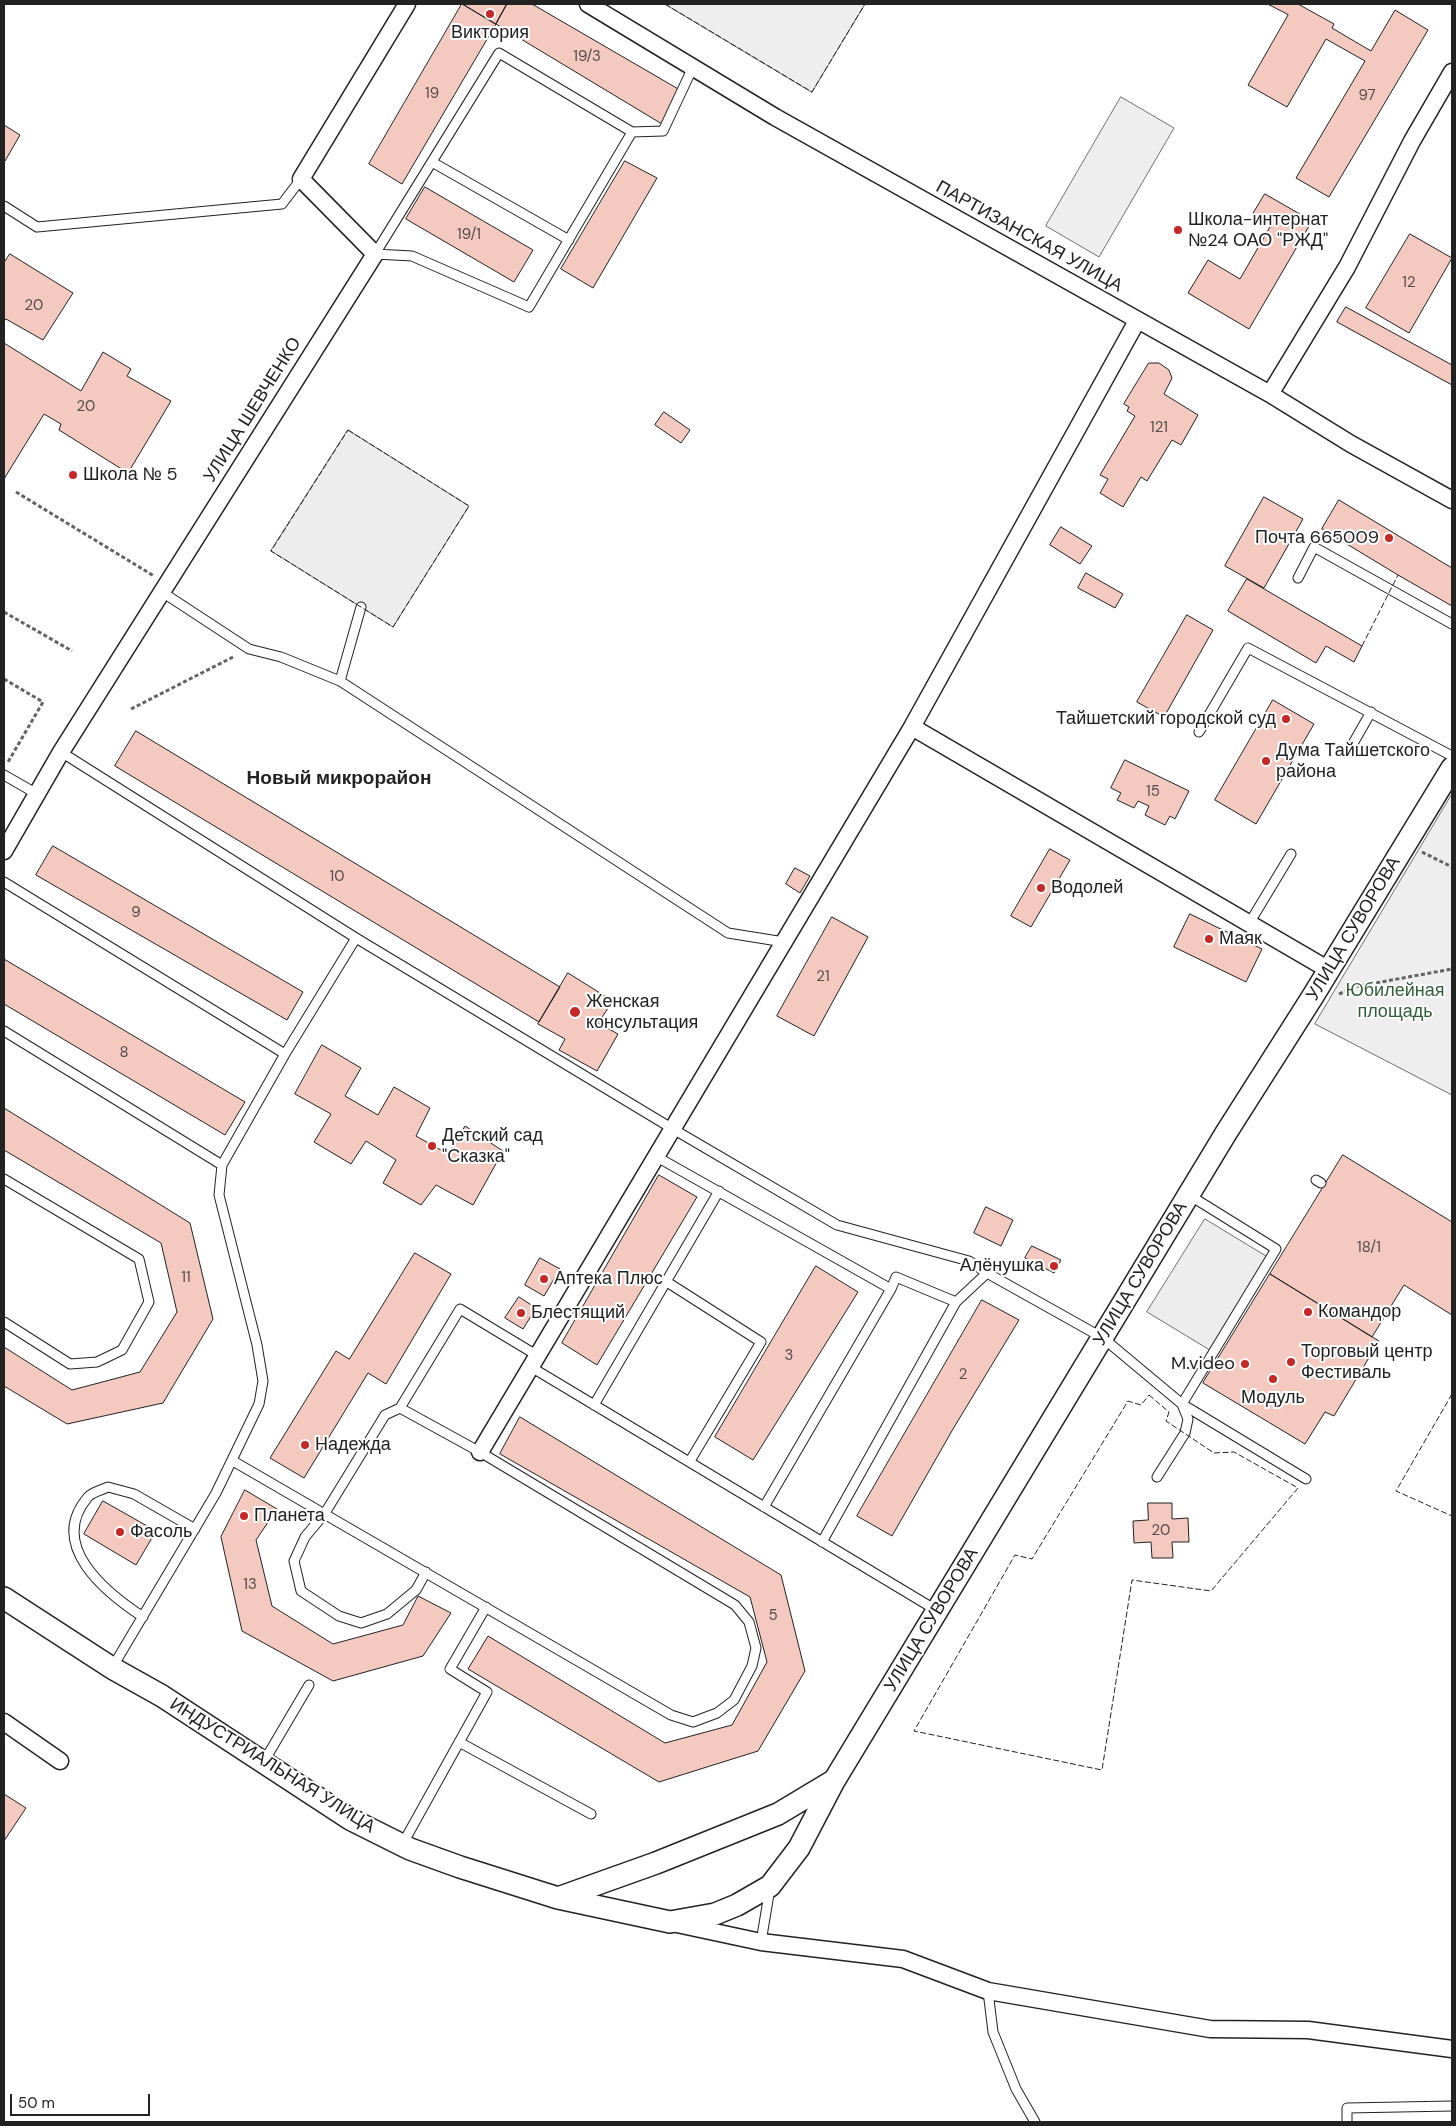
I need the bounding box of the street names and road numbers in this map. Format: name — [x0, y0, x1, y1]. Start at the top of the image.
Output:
street label: ПАРТИЗАНСКАЯ УЛИЦА — [932, 177, 1126, 297]
street label: УЛИЦА ШЕВЧЕНКО — [200, 334, 306, 486]
street label: УЛИЦА СУВОРОВА — [1303, 853, 1405, 1005]
street label: УЛИЦА СУВОРОВА — [1090, 1198, 1192, 1350]
street label: УЛИЦА СУВОРОВА — [881, 1544, 983, 1696]
street label: ИНДУСТРИАЛЬНАЯ УЛИЦА — [165, 1694, 379, 1838]

